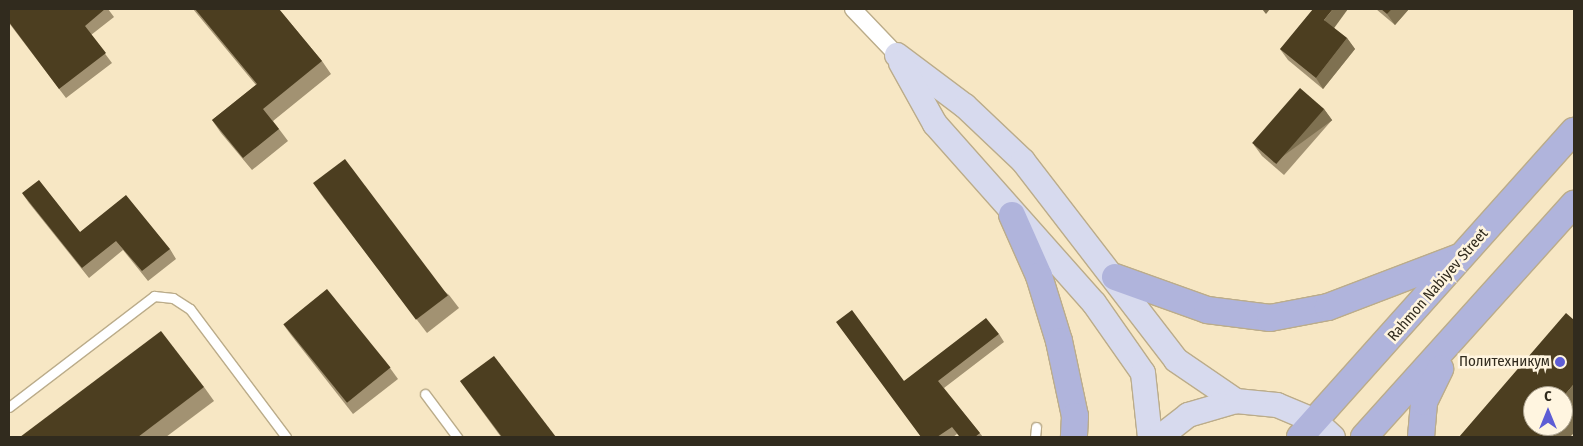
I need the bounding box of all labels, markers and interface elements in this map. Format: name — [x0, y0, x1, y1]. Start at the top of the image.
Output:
street label: Rahmon Nabiyev Street — [1384, 225, 1492, 345]
place label: Политехникум — [1459, 353, 1550, 371]
marker: Политехникум — [1554, 356, 1566, 368]
north arrow — [1523, 386, 1573, 436]
text: С — [1544, 388, 1552, 405]

